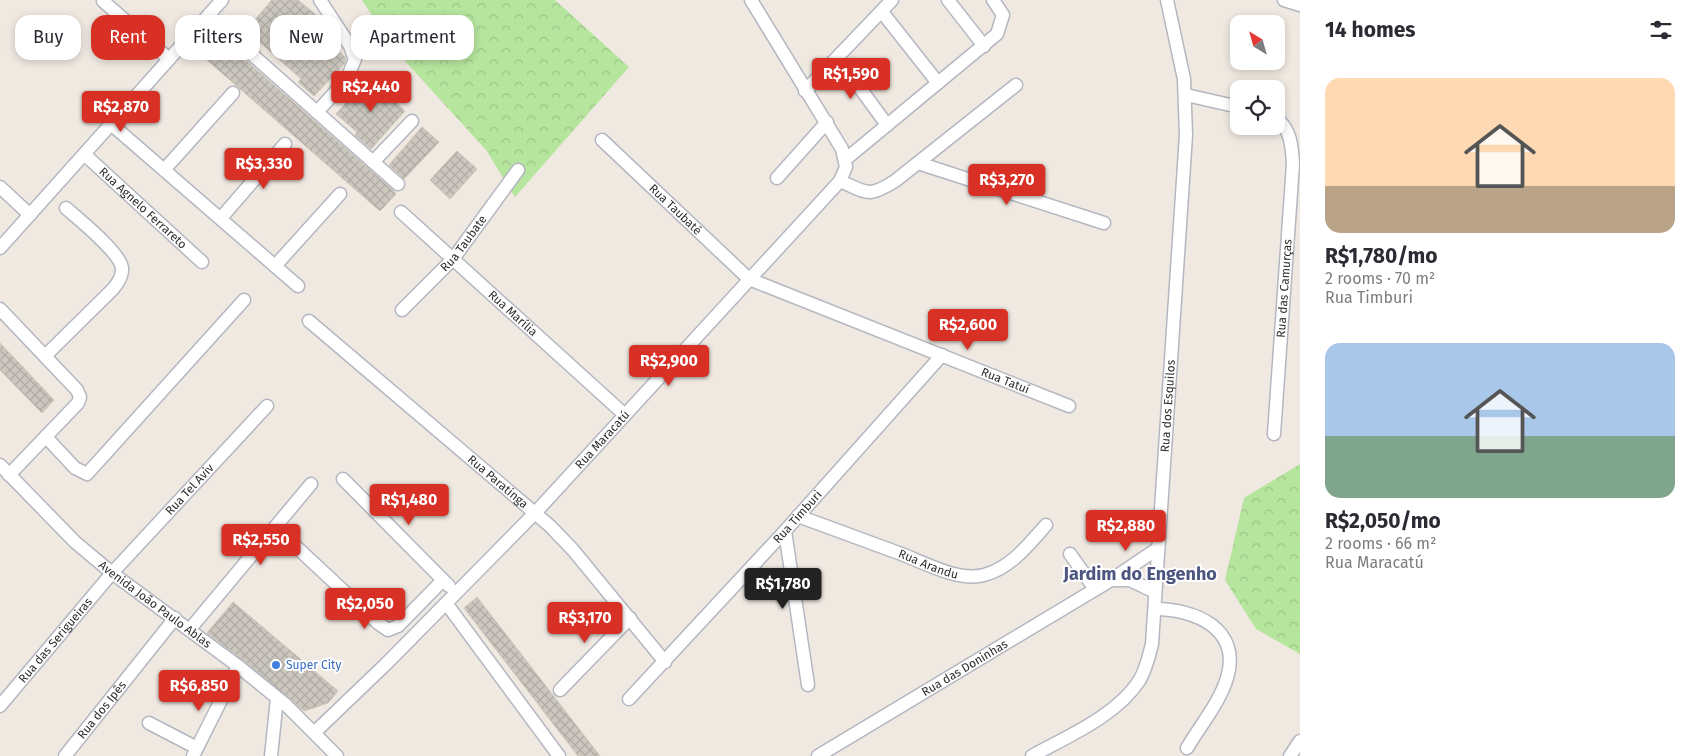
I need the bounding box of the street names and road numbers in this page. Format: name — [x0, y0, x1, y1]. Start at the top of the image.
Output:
street label: Rua Agnelo Ferrareto — [96, 164, 190, 252]
street label: Rua Taubaté — [646, 181, 705, 238]
street label: Rua Taubate — [438, 212, 490, 274]
street label: Rua das Camurças — [1274, 238, 1295, 338]
street label: Rua Marília — [485, 288, 540, 339]
street label: Rua dos Esquilos — [1158, 359, 1178, 453]
street label: Rua Tatuí — [979, 365, 1032, 397]
street label: Rua Maracatú — [572, 408, 633, 472]
street label: Rua Paratinga — [465, 452, 531, 511]
street label: Rua Tel Aviv — [162, 461, 217, 518]
street label: Rua Timburi — [770, 488, 825, 546]
street label: Rua Arandu — [896, 546, 959, 582]
street label: Avenida João Paulo Ablas — [96, 558, 214, 651]
street label: Rua das Serigueiras — [16, 595, 95, 686]
street label: Rua das Doninhas — [919, 637, 1010, 699]
street label: Rua dos Ipês — [75, 678, 129, 742]

